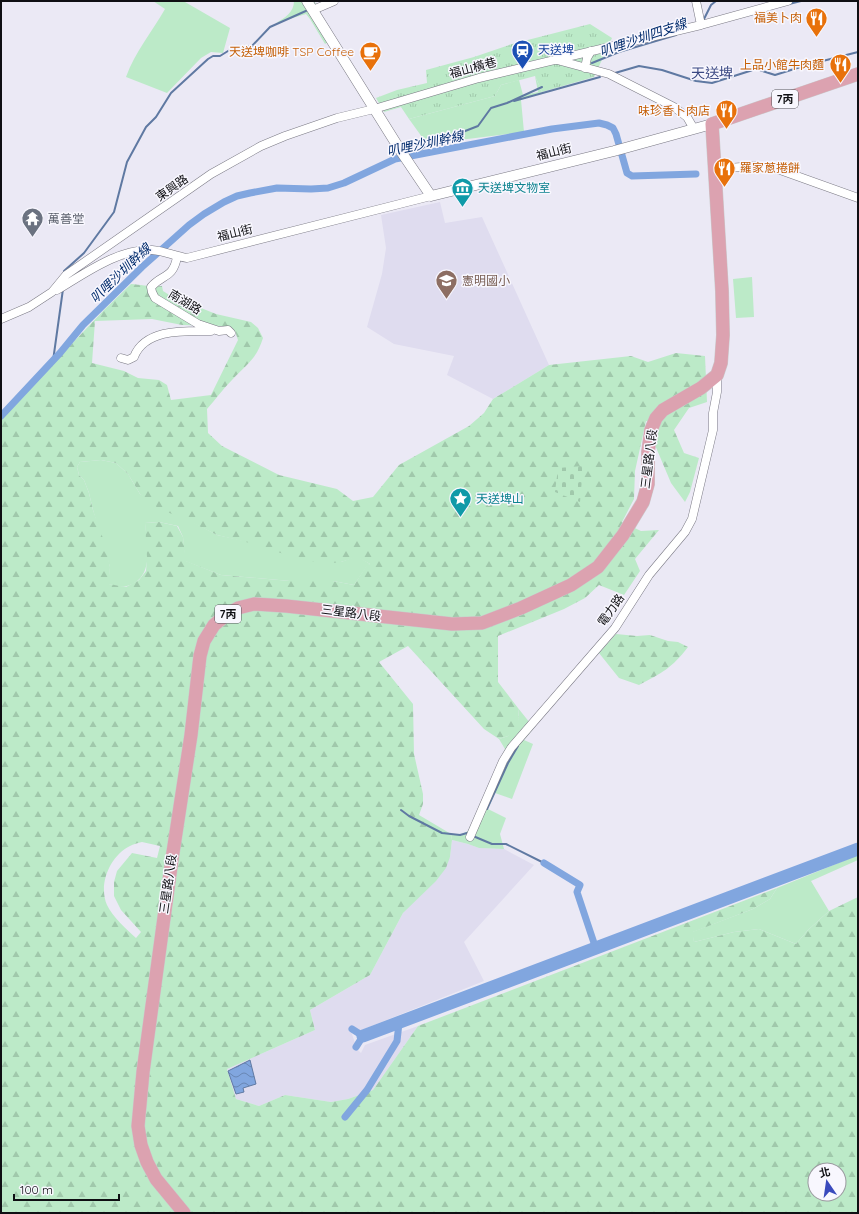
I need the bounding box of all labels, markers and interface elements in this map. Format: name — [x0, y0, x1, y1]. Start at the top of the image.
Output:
restaurant icon: 福美卜肉 — [804, 5, 830, 38]
place label: 福美卜肉 — [754, 10, 802, 25]
water label: 叭哩沙圳四支線 — [597, 14, 691, 59]
station icon: 天送埤 — [509, 37, 535, 70]
cafe icon: 天送埤咖啡 TSP Coffee — [357, 39, 383, 72]
place label: 天送埤 — [538, 42, 574, 57]
place label: 天送埤咖啡 TSP Coffee — [229, 44, 354, 59]
restaurant icon: 上品小館牛肉麵 — [827, 52, 853, 85]
street label: 福山橫巷 — [448, 54, 498, 81]
place label: 上品小館牛肉麵 — [740, 57, 824, 72]
district label: 天送埤 — [691, 64, 733, 82]
road number: 7丙 — [772, 90, 798, 108]
restaurant icon: 味珍香卜肉店 — [713, 98, 739, 131]
place label: 味珍香卜肉店 — [638, 103, 710, 118]
water label: 叭哩沙圳幹線 — [385, 127, 467, 159]
street label: 福山街 — [535, 140, 573, 163]
restaurant icon: 羅家蔥捲餅 — [711, 155, 737, 188]
place label: 羅家蔥捲餅 — [740, 160, 800, 175]
street label: 東興路 — [153, 171, 191, 204]
museum icon: 天送埤文物室 — [449, 175, 475, 208]
place label: 天送埤文物室 — [478, 180, 550, 195]
temple icon: 萬善堂 — [20, 206, 46, 239]
place label: 萬善堂 — [48, 211, 84, 226]
street label: 福山街 — [216, 221, 254, 244]
water label: 叭哩沙圳幹線 — [86, 239, 155, 306]
school or university icon: 憲明國小 — [434, 268, 460, 301]
place label: 憲明國小 — [462, 273, 510, 288]
street label: 南湖路 — [166, 286, 205, 317]
street label: 三星路八段 — [637, 428, 660, 490]
place icon: 天送埤山 — [448, 486, 474, 519]
place label: 天送埤山 — [476, 491, 524, 506]
street label: 電力路 — [594, 591, 627, 629]
street label: 三星路八段 — [320, 601, 382, 624]
road number: 7丙 — [215, 605, 241, 623]
street label: 三星路八段 — [156, 853, 179, 915]
north arrow — [807, 1162, 847, 1202]
text: 北 — [818, 1164, 832, 1180]
scale bar — [14, 1176, 119, 1202]
text: 100 m — [20, 1182, 53, 1197]

